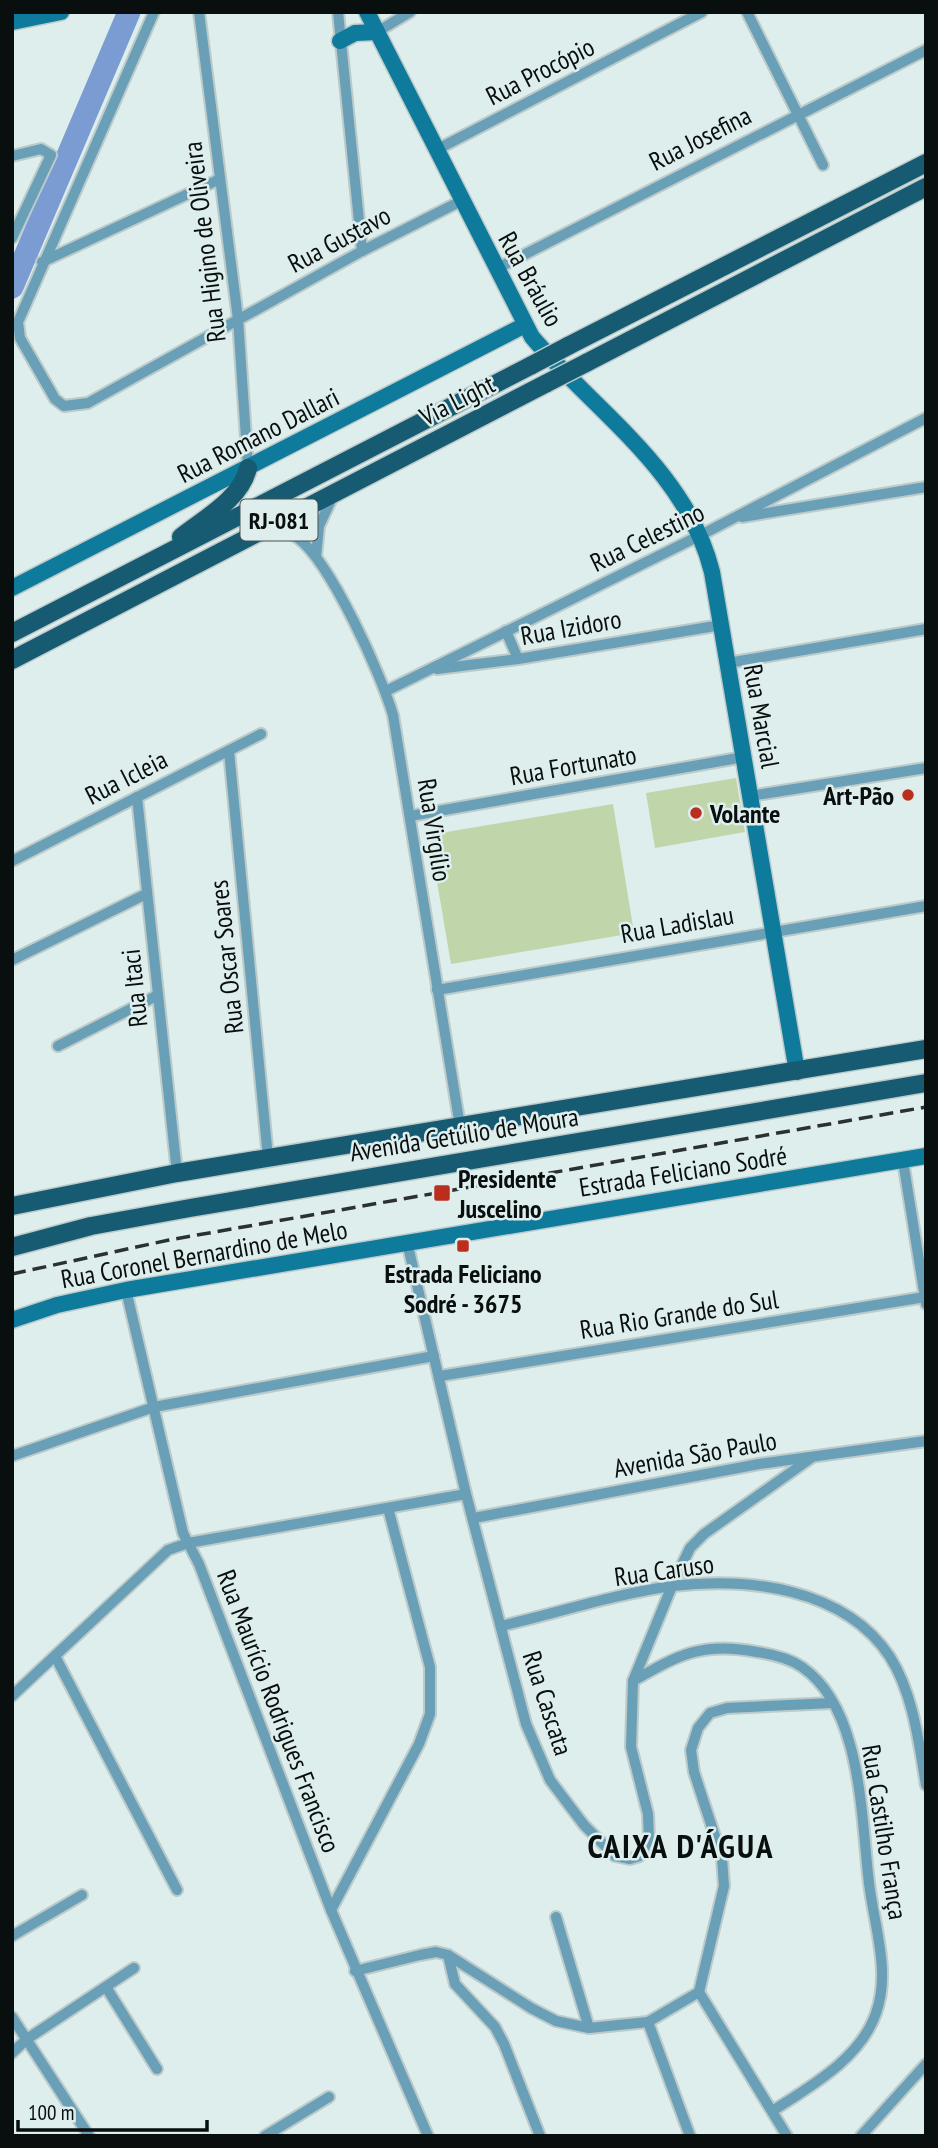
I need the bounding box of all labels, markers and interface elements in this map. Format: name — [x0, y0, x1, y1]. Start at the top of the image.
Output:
street label: Rua Procópio — [480, 30, 600, 112]
street label: Rua Josefina — [644, 98, 756, 178]
street label: Rua Higino de Oliveira — [175, 140, 233, 344]
street label: Rua Gustavo — [282, 198, 396, 280]
street label: Rua Bráulio — [491, 226, 571, 332]
street label: Via Light — [413, 367, 500, 433]
street label: Rua Romano Dallari — [172, 380, 344, 490]
street label: Rua Celestino — [585, 495, 709, 579]
road number: RJ-081 — [240, 500, 318, 540]
street label: Rua Izidoro — [518, 602, 624, 652]
street label: Rua Marcial — [737, 661, 787, 771]
street label: Rua Fortunato — [507, 738, 639, 792]
street label: Rua Icleia — [79, 742, 173, 812]
street label: Rua Virgílio — [411, 776, 459, 884]
place label: Art-Pão — [822, 779, 894, 812]
marker: Art-Pão — [900, 787, 916, 803]
place label: Volante — [709, 797, 780, 830]
marker: Volante — [688, 805, 704, 821]
street label: Rua Oscar Soares — [202, 878, 250, 1036]
street label: Rua Ladislau — [618, 898, 736, 950]
street label: Rua Itaci — [114, 947, 154, 1029]
street label: Avenida Getúlio de Moura — [347, 1100, 581, 1168]
street label: Estrada Feliciano Sodré — [577, 1138, 789, 1204]
place label: Presidente Juscelino — [457, 1162, 557, 1225]
marker: Presidente Juscelino — [432, 1183, 452, 1203]
street label: Rua Coronel Bernardino de Melo — [58, 1213, 350, 1295]
marker: Estrada Feliciano Sodré - 3675 — [455, 1238, 471, 1254]
place label: Estrada Feliciano Sodré - 3675 — [385, 1257, 541, 1320]
street label: Rua Rio Grande do Sul — [578, 1282, 780, 1346]
street label: Avenida São Paulo — [611, 1423, 779, 1485]
street label: Rua Caruso — [612, 1547, 716, 1593]
street label: Rua Maurício Rodrigues Francisco — [210, 1565, 348, 1857]
street label: Rua Cascata — [516, 1647, 580, 1759]
street label: Rua Castilho França — [855, 1742, 915, 1922]
district label: CAIXA D'ÁGUA — [588, 1824, 774, 1867]
scale bar — [18, 2088, 206, 2132]
text: 100 m — [28, 2099, 74, 2126]

